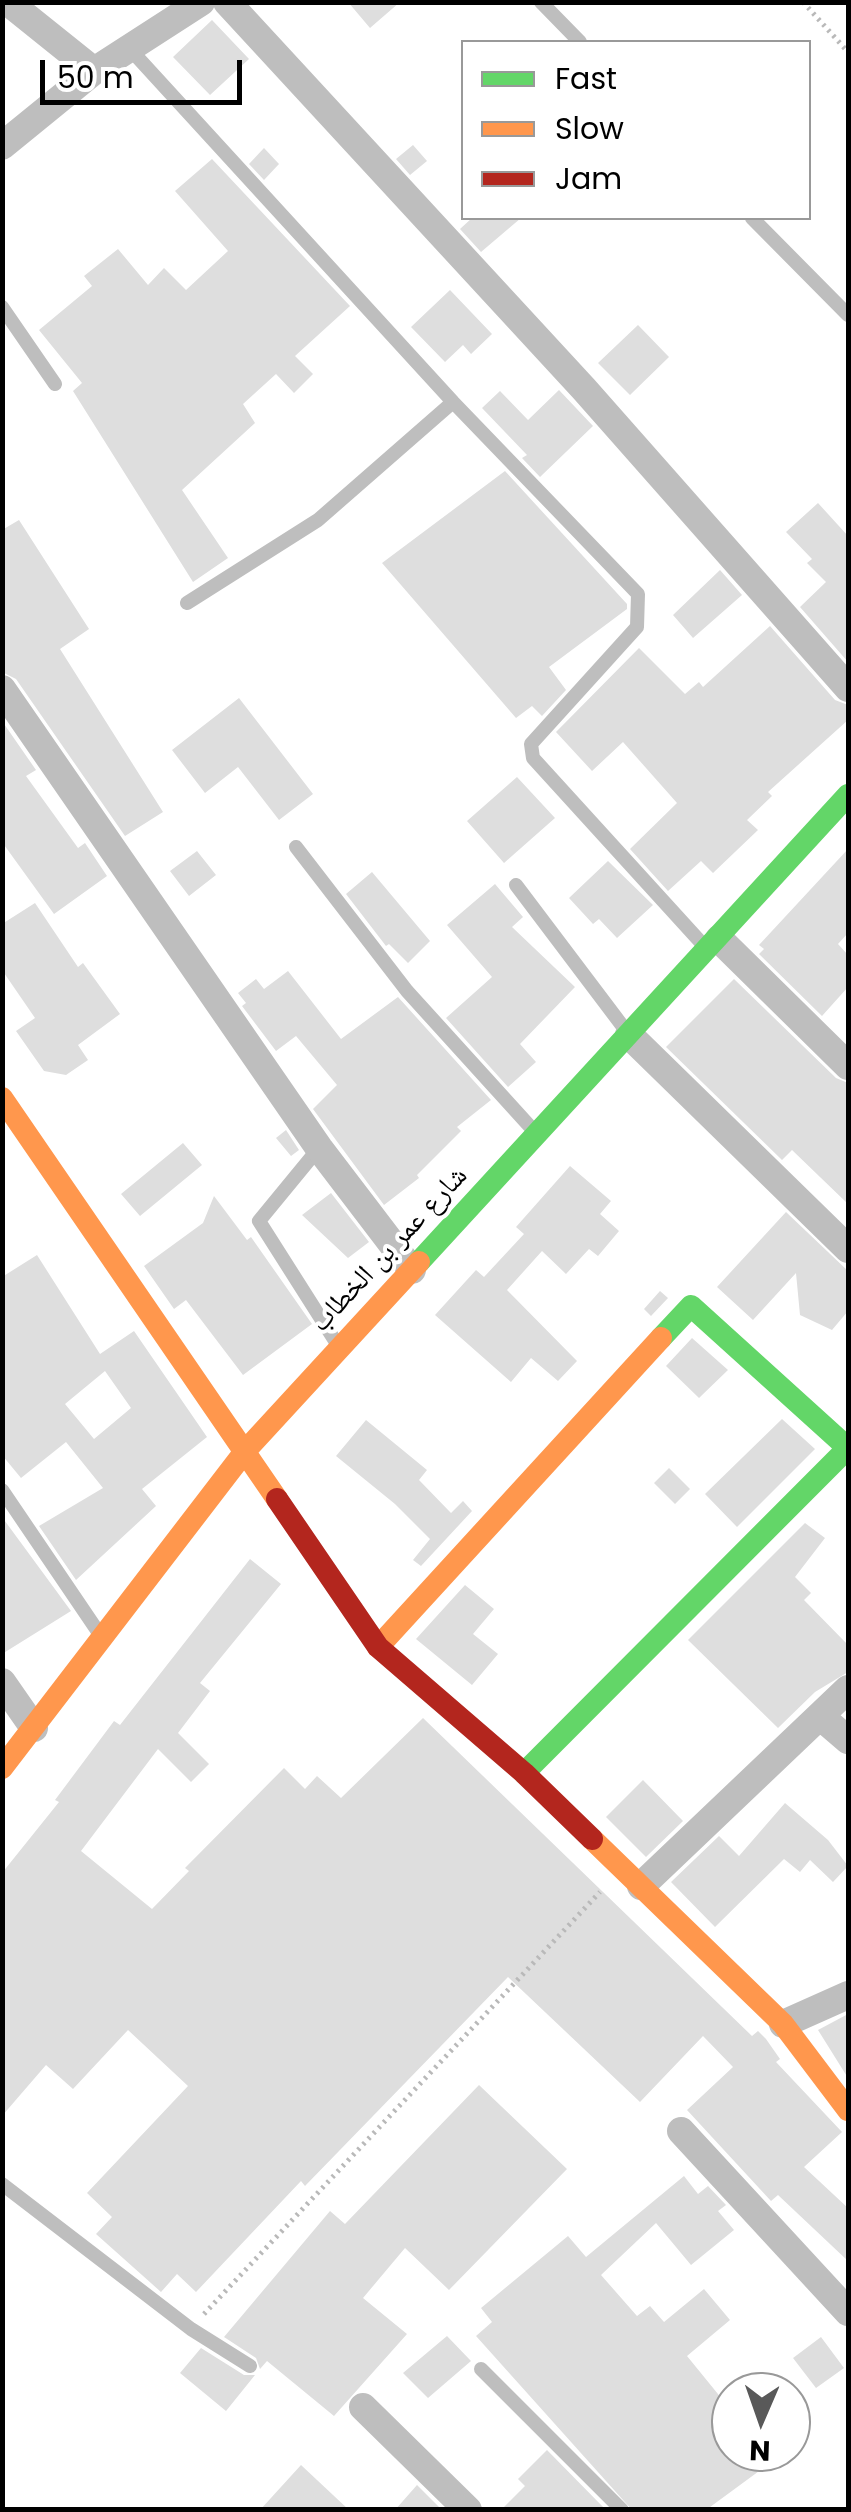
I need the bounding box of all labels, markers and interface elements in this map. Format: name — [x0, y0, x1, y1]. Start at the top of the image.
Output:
scale bar — [45, 40, 248, 102]
legend — [461, 40, 811, 220]
text: 50 m — [57, 56, 134, 99]
text: Fast — [555, 57, 617, 100]
text: Slow — [555, 107, 624, 150]
text: Jam — [555, 157, 622, 200]
street label: شارع عمر بن الخطاب — [305, 1160, 475, 1340]
north arrow — [711, 2372, 811, 2472]
text: N — [749, 2431, 771, 2470]

